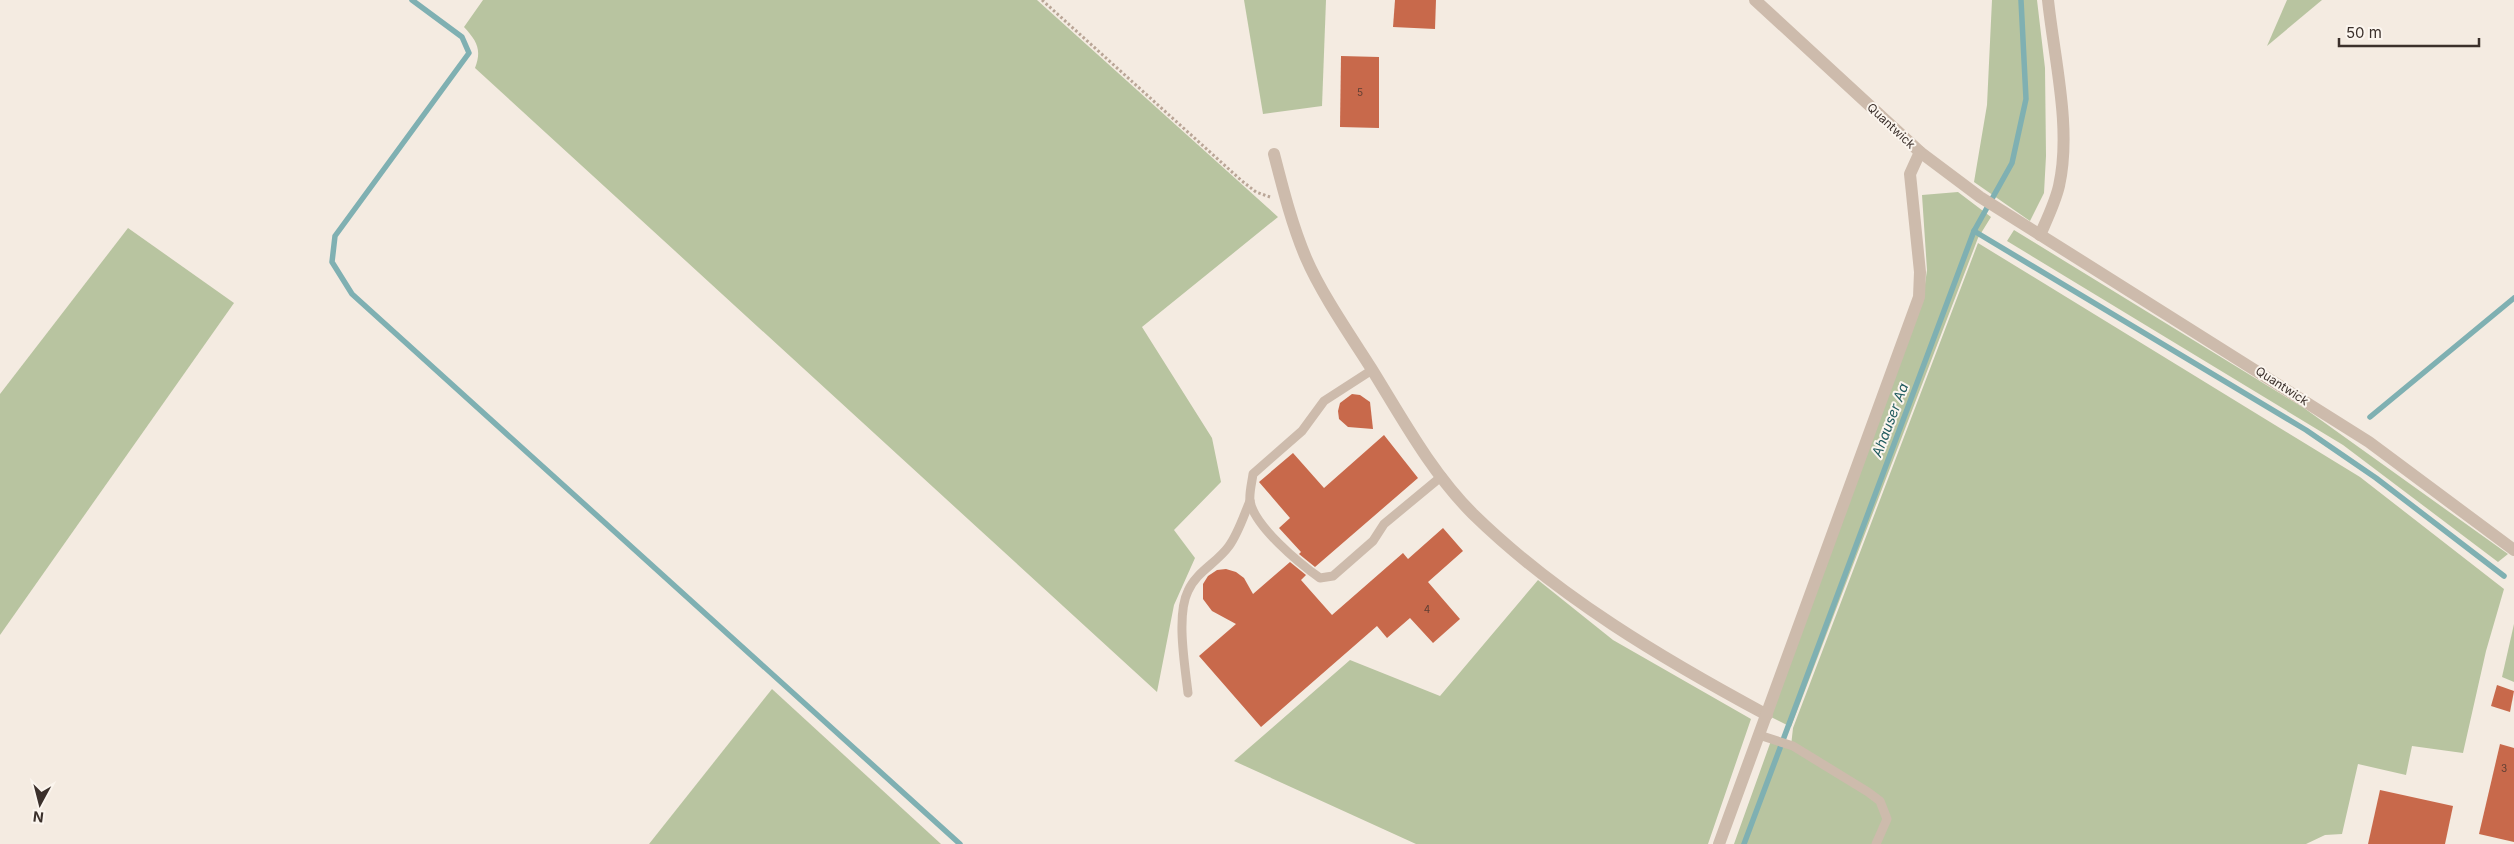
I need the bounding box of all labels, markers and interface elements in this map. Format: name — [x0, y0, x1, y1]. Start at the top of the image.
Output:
scale bar — [2339, 15, 2479, 47]
text: 50 m — [2346, 23, 2382, 42]
house number: 5 — [1357, 86, 1363, 98]
street label: Quantwick — [1864, 100, 1919, 152]
street label: Quantwick — [2253, 363, 2312, 409]
water label: Ahauser Aa — [1867, 380, 1912, 460]
house number: 4 — [1424, 603, 1430, 615]
house number: 3 — [2501, 762, 2507, 774]
north arrow — [15, 779, 65, 829]
text: N — [32, 808, 45, 826]

